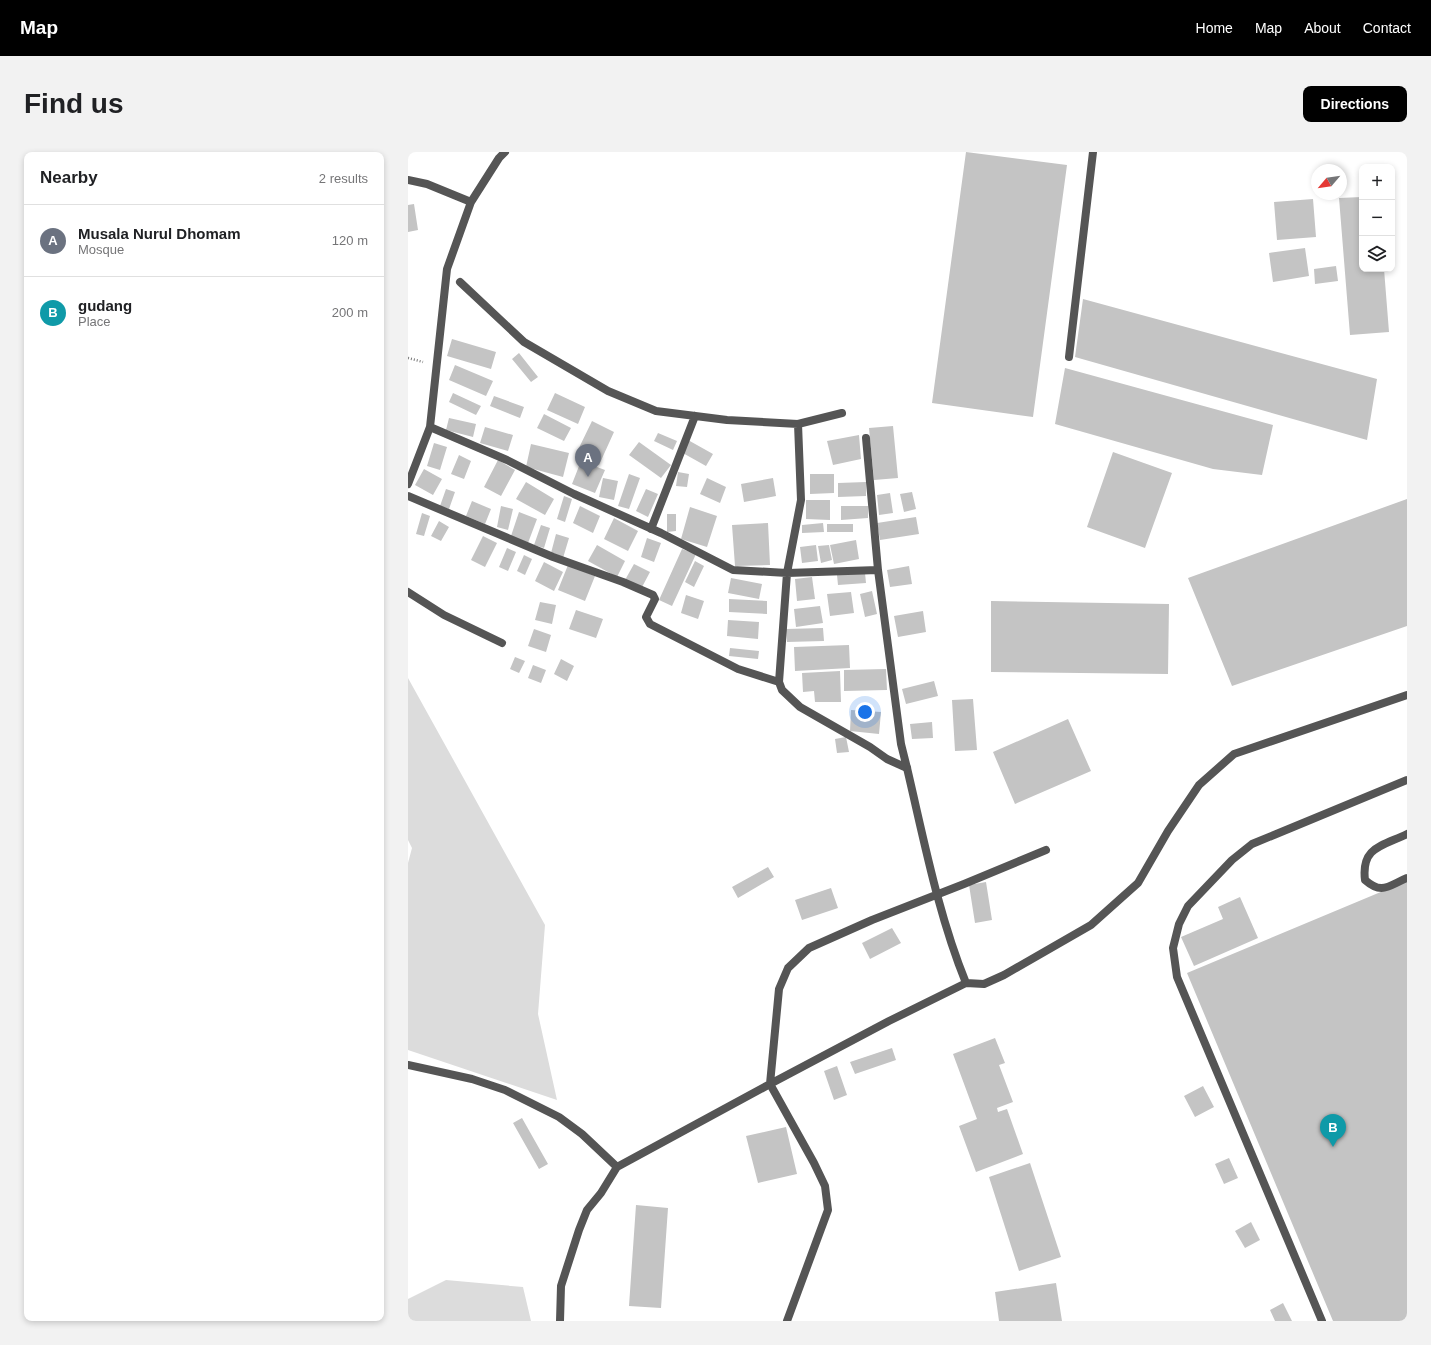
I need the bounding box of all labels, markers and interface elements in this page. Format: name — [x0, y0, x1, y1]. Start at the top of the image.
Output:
text: Map — [20, 17, 58, 38]
text: Home — [1196, 20, 1233, 36]
text: Map — [1255, 20, 1282, 36]
text: About — [1304, 20, 1341, 36]
text: Contact — [1363, 20, 1411, 36]
button: Directions — [1303, 86, 1407, 122]
text: Find us — [24, 88, 124, 119]
north arrow — [1311, 164, 1347, 200]
map controls — [1359, 164, 1395, 272]
button: + — [1359, 164, 1395, 200]
text: Nearby — [40, 168, 98, 187]
text: 2 results — [319, 171, 368, 186]
button: − — [1359, 200, 1395, 236]
text: Musala Nurul Dhomam — [78, 225, 241, 242]
text: A — [48, 233, 58, 248]
text: 120 m — [332, 233, 368, 248]
button: layers — [1359, 236, 1395, 272]
text: Mosque — [78, 242, 124, 257]
text: gudang — [78, 297, 132, 314]
text: B — [48, 305, 58, 320]
text: 200 m — [332, 305, 368, 320]
text: Place — [78, 314, 111, 329]
pin: A — [575, 444, 601, 477]
your location — [855, 702, 875, 722]
pin: B — [1320, 1114, 1346, 1147]

